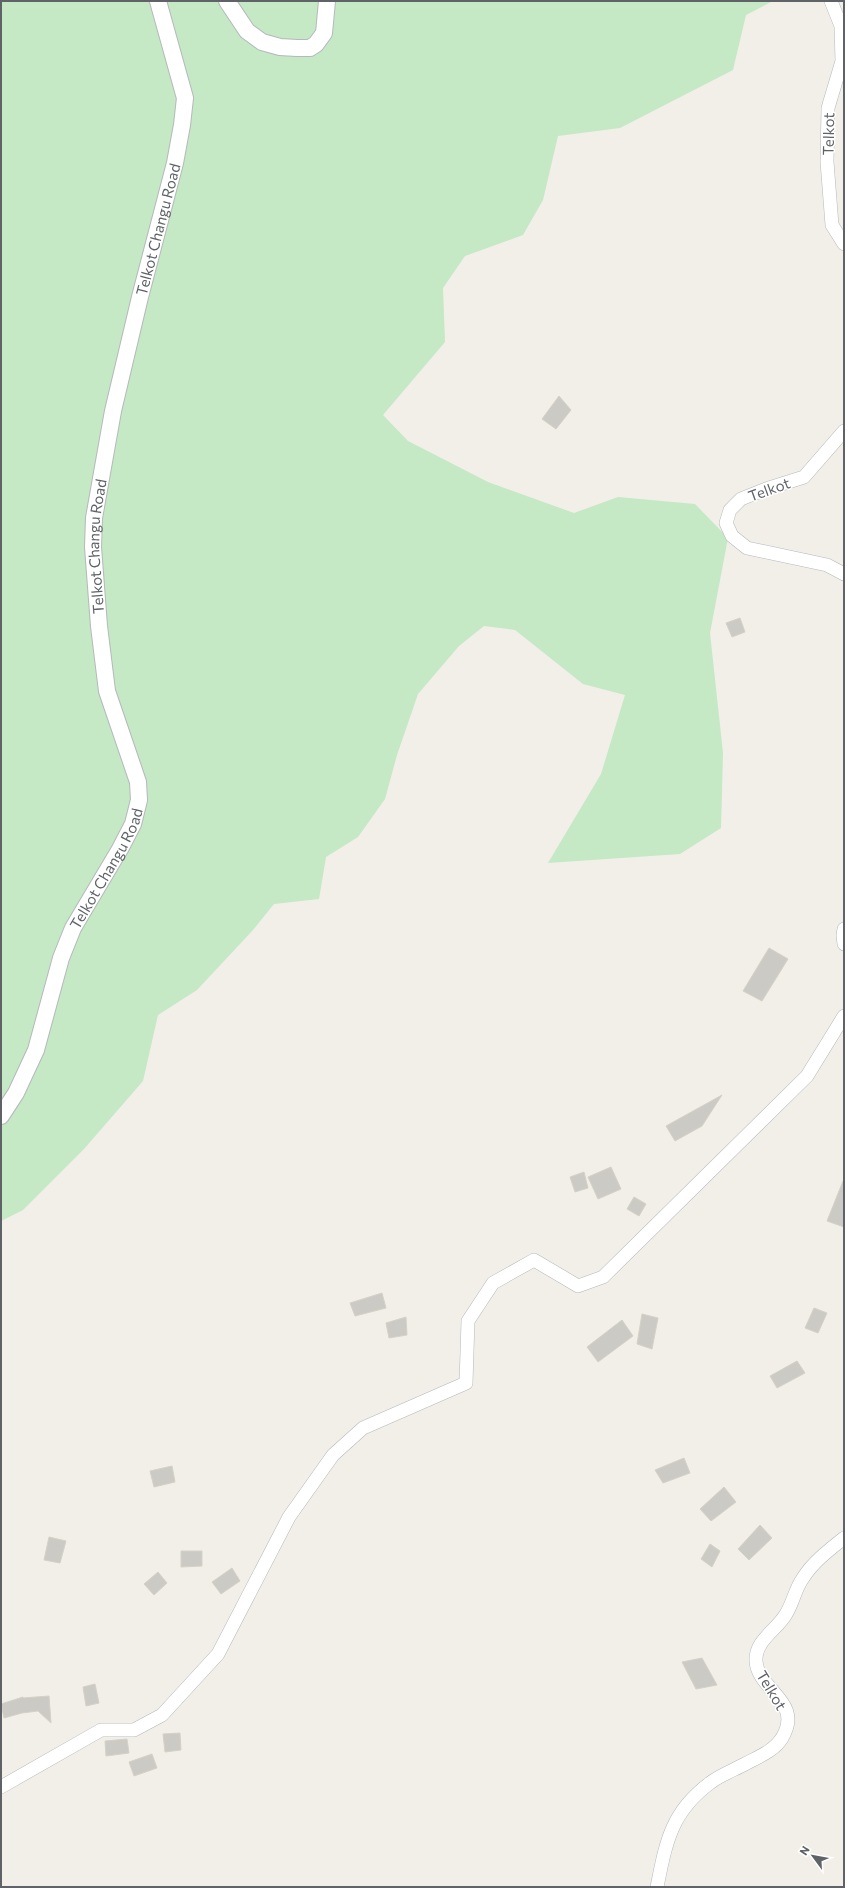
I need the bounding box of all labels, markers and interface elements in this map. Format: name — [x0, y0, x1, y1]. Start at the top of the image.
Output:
street label: Telkot — [819, 112, 837, 156]
street label: Telkot Changu Road — [132, 161, 184, 297]
street label: Telkot — [746, 473, 792, 505]
street label: Telkot Changu Road — [84, 477, 110, 615]
street label: Telkot Changu Road — [66, 806, 146, 932]
street label: Telkot — [753, 1667, 791, 1713]
north arrow — [793, 1836, 833, 1876]
text: N — [796, 1843, 812, 1857]

